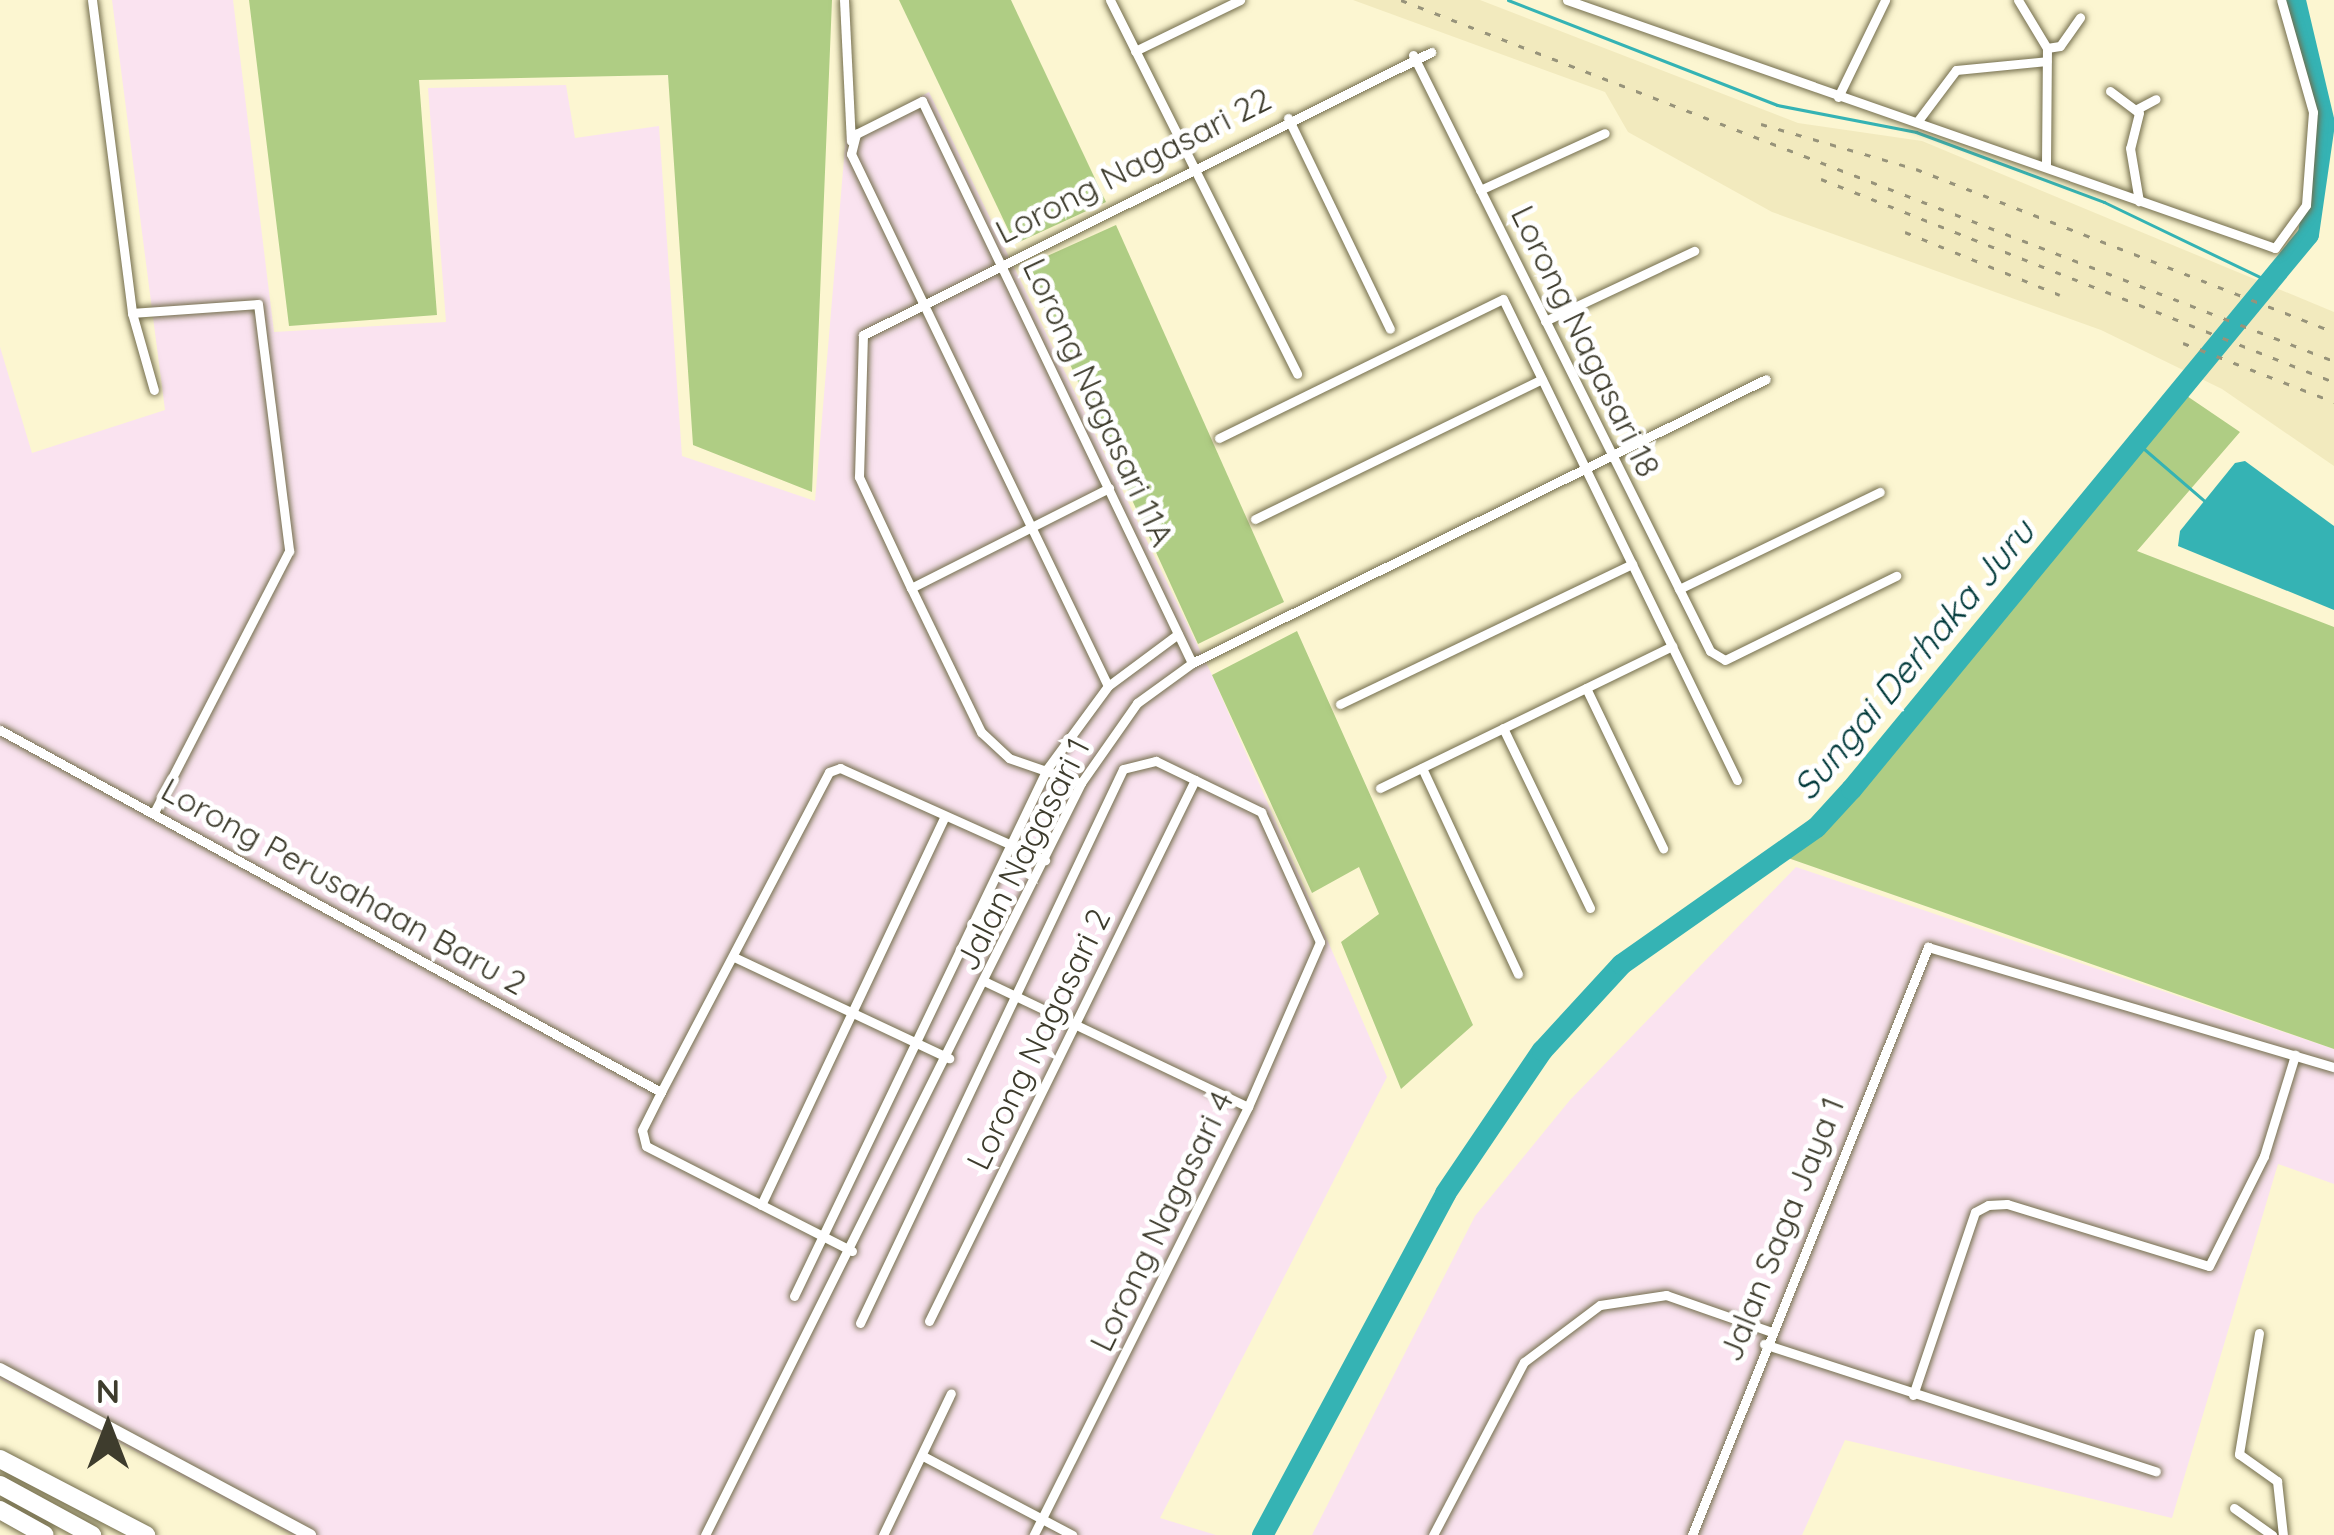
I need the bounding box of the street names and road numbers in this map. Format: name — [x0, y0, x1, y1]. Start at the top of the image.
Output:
street label: Lorong Nagasari 22 — [989, 78, 1277, 252]
street label: Lorong Nagasari 18 — [1503, 199, 1669, 483]
street label: Lorong Nagasari 11A — [1015, 252, 1183, 552]
street label: Jalan Nagasari 1 — [946, 731, 1098, 977]
street label: Lorong Perusahaan Baru 2 — [155, 769, 533, 1003]
street label: Lorong Nagasari 2 — [958, 902, 1118, 1176]
street label: Lorong Nagasari 4 — [1081, 1084, 1241, 1358]
street label: Jalan Saga Jaya 1 — [1710, 1091, 1852, 1367]

